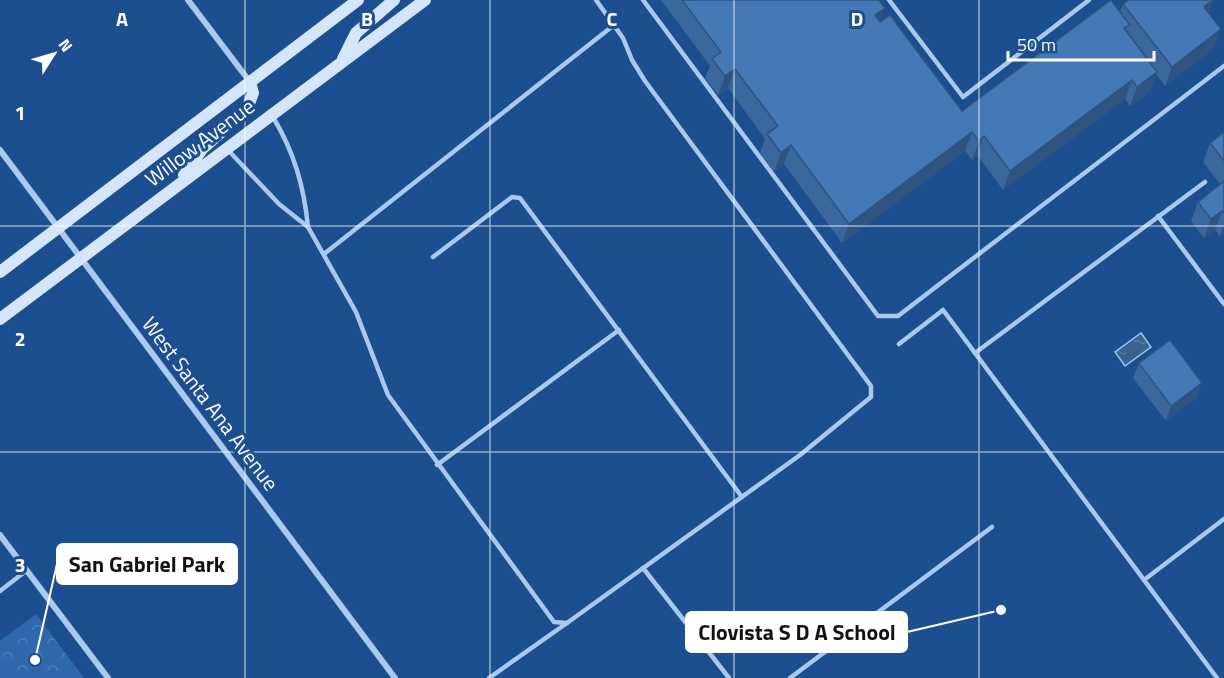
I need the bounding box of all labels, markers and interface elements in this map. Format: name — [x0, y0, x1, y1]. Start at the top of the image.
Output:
text: A — [116, 3, 128, 34]
text: B — [361, 3, 373, 34]
text: C — [607, 3, 618, 34]
text: D — [851, 3, 863, 34]
north arrow — [24, 24, 84, 84]
scale bar — [1008, 24, 1154, 62]
text: 50 m — [1017, 31, 1056, 58]
text: N — [53, 33, 79, 57]
street label: Willow Avenue — [138, 90, 261, 194]
text: 1 — [14, 97, 26, 128]
street label: West Santa Ana Avenue — [135, 310, 287, 497]
text: 2 — [14, 323, 26, 354]
callout: San Gabriel Park — [57, 544, 237, 584]
text: San Gabriel Park — [69, 547, 226, 581]
text: 3 — [14, 549, 26, 580]
callout: Clovista S D A School — [686, 612, 907, 652]
text: Clovista S D A School — [698, 615, 896, 649]

